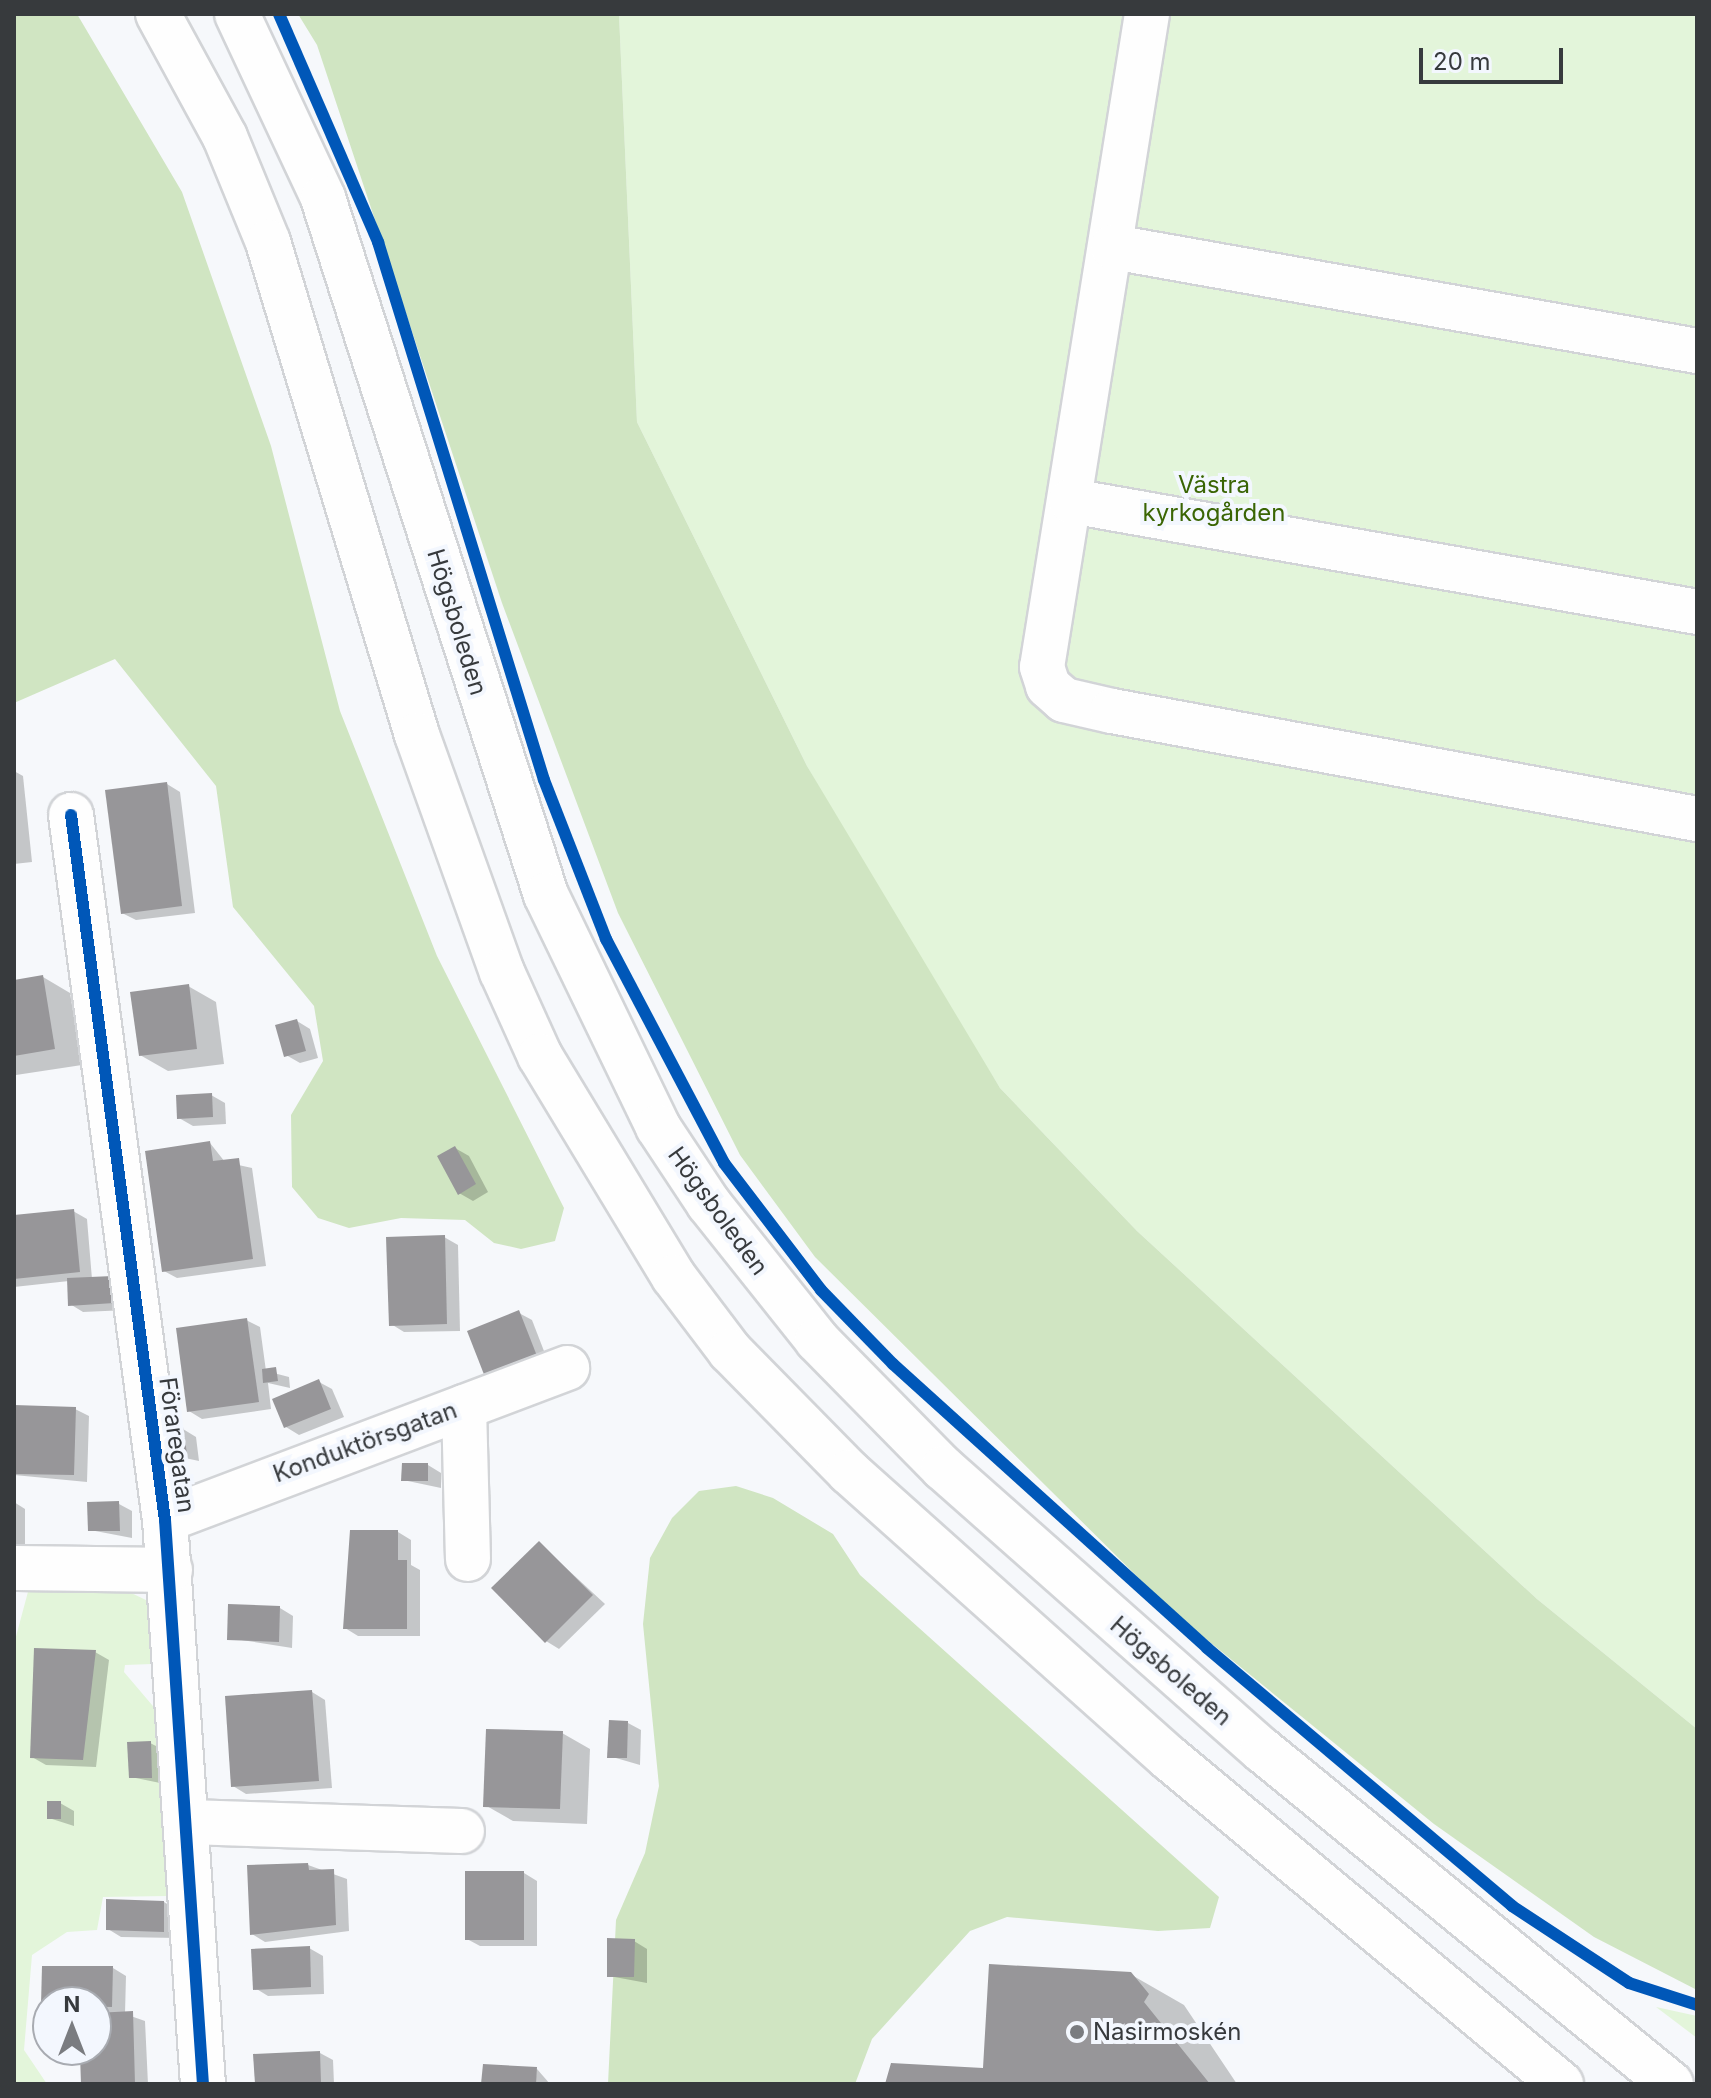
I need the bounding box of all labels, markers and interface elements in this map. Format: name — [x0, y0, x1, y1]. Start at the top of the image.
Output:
scale bar — [1423, 32, 1567, 82]
text: 20 m — [1433, 47, 1491, 76]
park label: Västra kyrkogården — [1143, 471, 1285, 527]
street label: Högsboleden — [421, 545, 493, 699]
street label: Högsboleden — [662, 1141, 774, 1281]
street label: Föraregatan — [153, 1375, 201, 1515]
street label: Konduktörsgatan — [269, 1395, 461, 1489]
street label: Högsboleden — [1104, 1610, 1238, 1732]
north arrow — [32, 1986, 112, 2066]
text: N — [64, 1991, 80, 2017]
place label: Nasirmoskén — [1093, 2018, 1241, 2046]
marker: Nasirmoskén — [1068, 2023, 1086, 2041]

